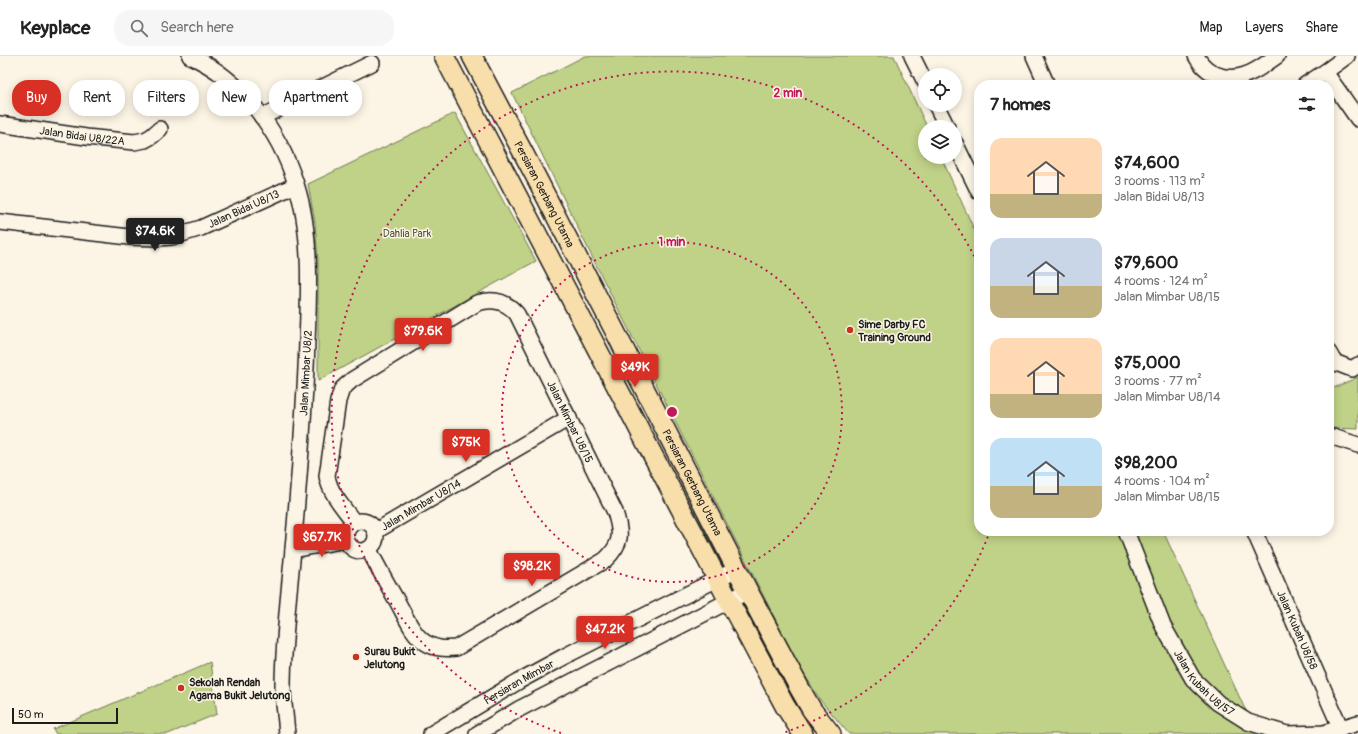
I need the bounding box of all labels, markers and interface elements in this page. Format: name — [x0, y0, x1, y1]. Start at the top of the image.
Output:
search box — [114, 10, 394, 46]
text: Keyplace — [20, 16, 90, 40]
icon: search — [128, 17, 150, 39]
text: Search here — [160, 18, 234, 37]
text: Map — [1200, 19, 1223, 36]
text: Layers — [1245, 19, 1283, 36]
text: Share — [1305, 19, 1338, 36]
map controls — [918, 68, 962, 164]
button: locate — [918, 68, 962, 112]
chip: Buy — [12, 80, 61, 116]
chip: Rent — [69, 80, 125, 116]
chip: Filters — [133, 80, 199, 116]
chip: New — [207, 80, 261, 116]
chip: Apartment — [269, 80, 362, 116]
text: 2 min — [774, 86, 803, 101]
icon: filters — [1296, 93, 1318, 115]
text: 7 homes — [990, 94, 1050, 115]
button: layers — [918, 120, 962, 164]
street label: Jalan Bidai U8/22A — [39, 124, 125, 147]
street label: Persiaran Gerbang Utama — [512, 139, 577, 249]
text: $74,600 — [1114, 152, 1180, 173]
icon: home — [1022, 154, 1070, 202]
text: 3 rooms · 113 m² — [1114, 173, 1205, 189]
street label: Jalan Bidai U8/13 — [206, 187, 281, 230]
text: Jalan Bidai U8/13 — [1114, 189, 1205, 205]
pin: $74.6K — [122, 218, 188, 252]
text: $74.6K — [135, 223, 175, 239]
park label: Dahlia Park — [383, 227, 432, 240]
text: 1 min — [659, 235, 686, 250]
text: $79,600 — [1114, 252, 1178, 273]
icon: home — [1022, 254, 1070, 302]
text: 4 rooms · 124 m² — [1114, 273, 1208, 289]
text: Jalan Mimbar U8/15 — [1114, 289, 1220, 305]
pin: $79.6K — [390, 318, 456, 352]
place label: Sime Darby FC Training Ground — [857, 318, 931, 344]
text: $79.6K — [404, 323, 442, 339]
marker: Sime Darby FC Training Ground — [845, 325, 855, 335]
street label: Jalan Mimbar U8/2 — [297, 330, 315, 416]
text: $75,000 — [1114, 352, 1181, 373]
pin: $49K — [611, 354, 659, 388]
icon: home — [1022, 354, 1070, 402]
text: $49K — [620, 359, 650, 375]
text: 3 rooms · 77 m² — [1114, 373, 1202, 389]
street label: Jalan Mimbar U8/15 — [544, 378, 596, 465]
text: Jalan Mimbar U8/14 — [1114, 389, 1220, 405]
centre of rings — [665, 405, 679, 419]
street label: Persiaran Gerbang Utama — [660, 427, 725, 538]
pin: $75K — [442, 429, 490, 463]
text: $75K — [452, 434, 480, 450]
text: $98,200 — [1114, 452, 1178, 473]
icon: home — [1022, 454, 1070, 502]
text: 4 rooms · 104 m² — [1114, 473, 1210, 489]
street label: Jalan Mimbar U8/14 — [379, 476, 464, 533]
text: Jalan Mimbar U8/15 — [1114, 489, 1220, 505]
pin: $67.7K — [289, 524, 355, 558]
text: $67.7K — [303, 529, 341, 545]
pin: $98.2K — [499, 553, 565, 587]
text: $98.2K — [513, 558, 551, 574]
street label: Jalan Kubah U8/58 — [1274, 588, 1321, 672]
pin: $47.2K — [572, 616, 638, 650]
text: $47.2K — [585, 621, 625, 637]
place label: Surau Bukit Jelutong — [364, 645, 416, 671]
street label: Jalan Kubah U8/57 — [1171, 648, 1237, 718]
marker: Surau Bukit Jelutong — [351, 652, 361, 662]
street label: Persiaran Mimbar — [481, 657, 556, 707]
place label: Sekolah Rendah Agama Bukit Jelutong — [189, 676, 290, 702]
marker: Sekolah Rendah Agama Bukit Jelutong — [176, 683, 186, 693]
scale bar — [12, 706, 118, 725]
text: 50 m — [18, 708, 44, 721]

